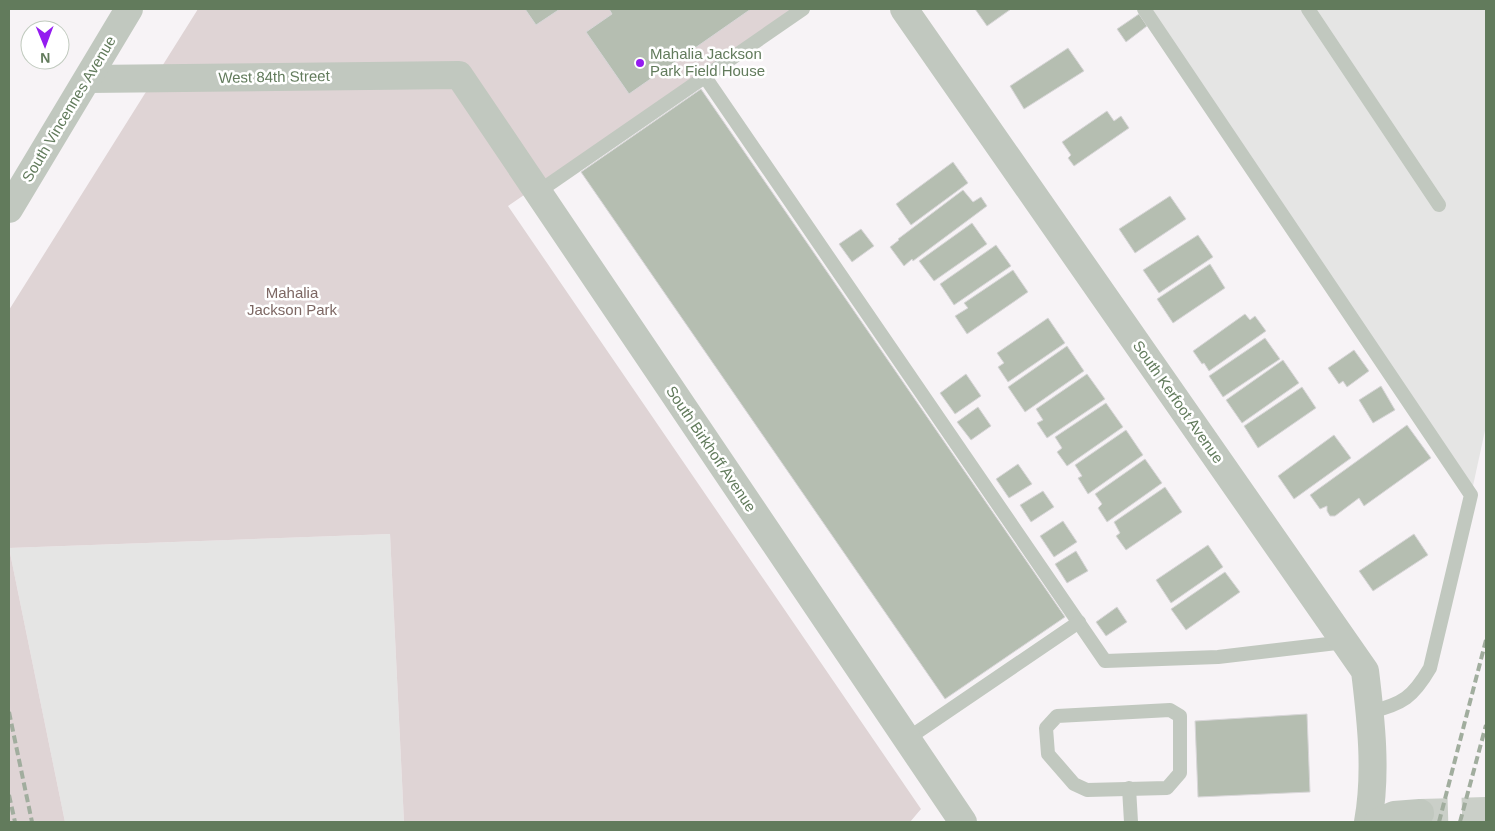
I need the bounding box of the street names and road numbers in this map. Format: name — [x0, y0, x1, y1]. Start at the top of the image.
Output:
street label: South Vincennes Avenue — [18, 33, 119, 185]
street label: West 84th Street — [218, 67, 331, 86]
street label: South Kerfoot Avenue — [1130, 337, 1227, 466]
street label: South Birkhoff Avenue — [663, 383, 760, 515]

